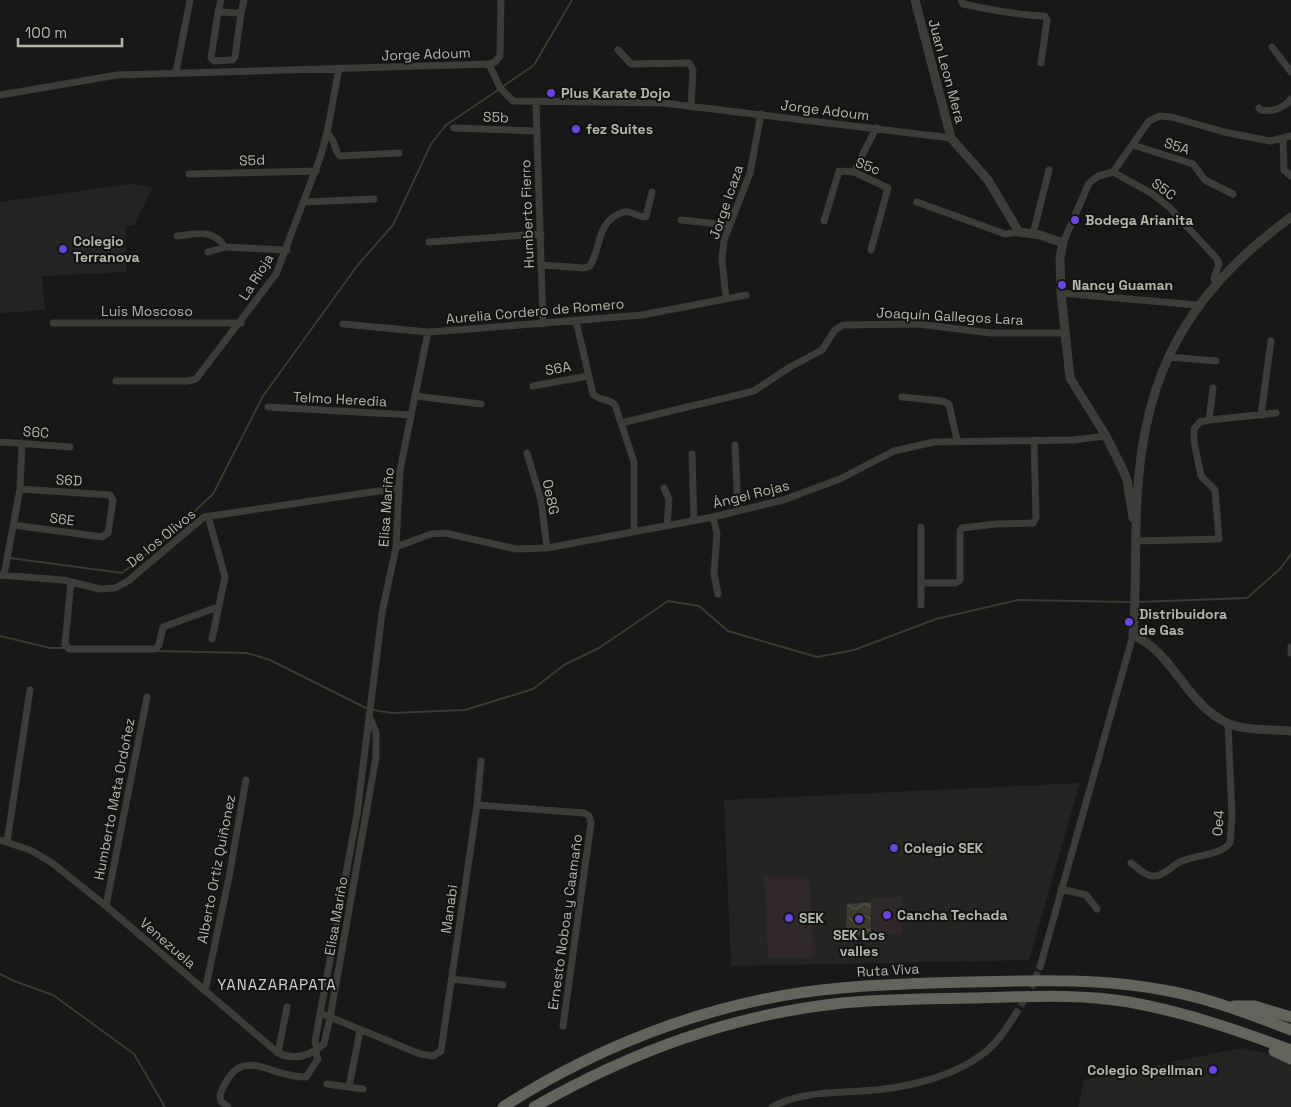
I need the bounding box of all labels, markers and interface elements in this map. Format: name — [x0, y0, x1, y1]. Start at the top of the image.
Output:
scale bar — [18, 15, 121, 47]
street label: Juan Leon Mera — [924, 17, 970, 125]
text: 100 m — [25, 23, 67, 42]
street label: Jorge Adoum — [381, 43, 471, 65]
place label: Plus Karate Dojo — [561, 84, 671, 102]
marker: Plus Karate Dojo — [545, 87, 557, 99]
street label: Jorge Adoum — [780, 96, 870, 124]
street label: S5b — [483, 108, 509, 126]
place label: fez Suites — [586, 120, 653, 138]
marker: fez Suites — [570, 123, 582, 135]
street label: S5A — [1162, 133, 1192, 159]
street label: S5d — [239, 151, 265, 169]
street label: S5c — [853, 153, 883, 179]
street label: Humberto Fierro — [516, 159, 538, 269]
street label: Jorge Icaza — [705, 162, 747, 242]
street label: S5C — [1148, 174, 1180, 204]
place label: Bodega Arianita — [1085, 211, 1193, 229]
marker: Bodega Arianita — [1069, 214, 1081, 226]
place label: Colegio Terranova — [73, 232, 140, 266]
marker: Colegio Terranova — [57, 243, 69, 255]
street label: La Rioja — [235, 250, 277, 304]
place label: Nancy Guaman — [1072, 276, 1173, 294]
marker: Nancy Guaman — [1056, 279, 1068, 291]
street label: Aurelia Cordero de Romero — [445, 294, 625, 328]
street label: Luis Moscoso — [101, 302, 193, 320]
street label: Joaquín Gallegos Lara — [876, 303, 1024, 329]
street label: S6A — [544, 357, 573, 379]
street label: Telmo Heredia — [293, 388, 387, 410]
street label: S6C — [22, 422, 50, 442]
street label: Elisa Mariño — [374, 467, 398, 547]
street label: S6D — [55, 470, 83, 490]
street label: Ángel Rojas — [711, 476, 791, 512]
street label: Oe8G — [538, 478, 564, 516]
street label: De los Olivos — [123, 505, 199, 571]
street label: S6E — [48, 508, 76, 530]
place label: Distribuidora de Gas — [1139, 605, 1227, 639]
marker: Distribuidora de Gas — [1123, 616, 1135, 628]
street label: Humberto Mata Ordoñez — [89, 717, 139, 881]
street label: Alberto Ortiz Quiñonez — [193, 793, 239, 945]
street label: Oe4 — [1208, 809, 1228, 837]
street label: Ernesto Noboa y Caamaño — [544, 833, 586, 1011]
place label: Colegio SEK — [904, 839, 983, 857]
marker: Colegio SEK — [888, 842, 900, 854]
street label: Elisa Mariño — [320, 875, 352, 957]
street label: Manabi — [437, 883, 461, 935]
place label: Cancha Techada — [897, 906, 1008, 924]
place label: SEK — [799, 909, 824, 927]
marker: Cancha Techada — [881, 909, 893, 921]
marker: SEK — [783, 912, 795, 924]
marker: SEK Los valles — [853, 913, 865, 925]
street label: Venezuela — [136, 914, 200, 972]
place label: SEK Los valles — [833, 926, 885, 960]
street label: Ruta Viva — [856, 959, 920, 981]
district label: YANAZARAPATA — [217, 975, 337, 994]
place label: Colegio Spellman — [1087, 1061, 1203, 1079]
marker: Colegio Spellman — [1207, 1064, 1219, 1076]

